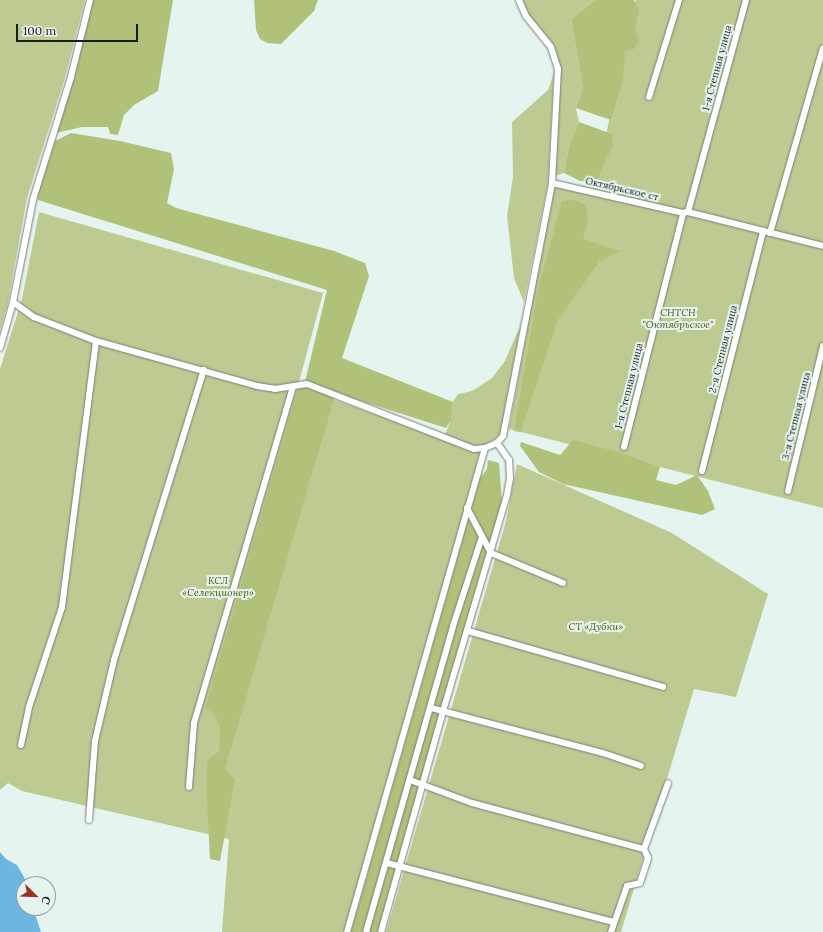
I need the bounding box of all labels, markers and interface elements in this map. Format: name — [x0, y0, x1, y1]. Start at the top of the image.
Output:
scale bar — [18, 16, 140, 42]
text: 100 m — [23, 23, 56, 38]
street label: 1-я Степная улица — [700, 24, 734, 112]
street label: Октябрьское ст — [584, 175, 660, 203]
street label: 2-я Степная улица — [706, 304, 740, 394]
park label: СНТСН "Октябрьское" — [642, 306, 714, 330]
street label: 1-я Степная улица — [613, 342, 645, 430]
street label: 3-я Степная улица — [779, 371, 813, 461]
park label: КСЛ «Селекционер» — [182, 574, 254, 598]
park label: СТ «Дубки» — [569, 621, 623, 633]
north arrow — [16, 876, 56, 916]
text: С — [38, 894, 54, 907]

